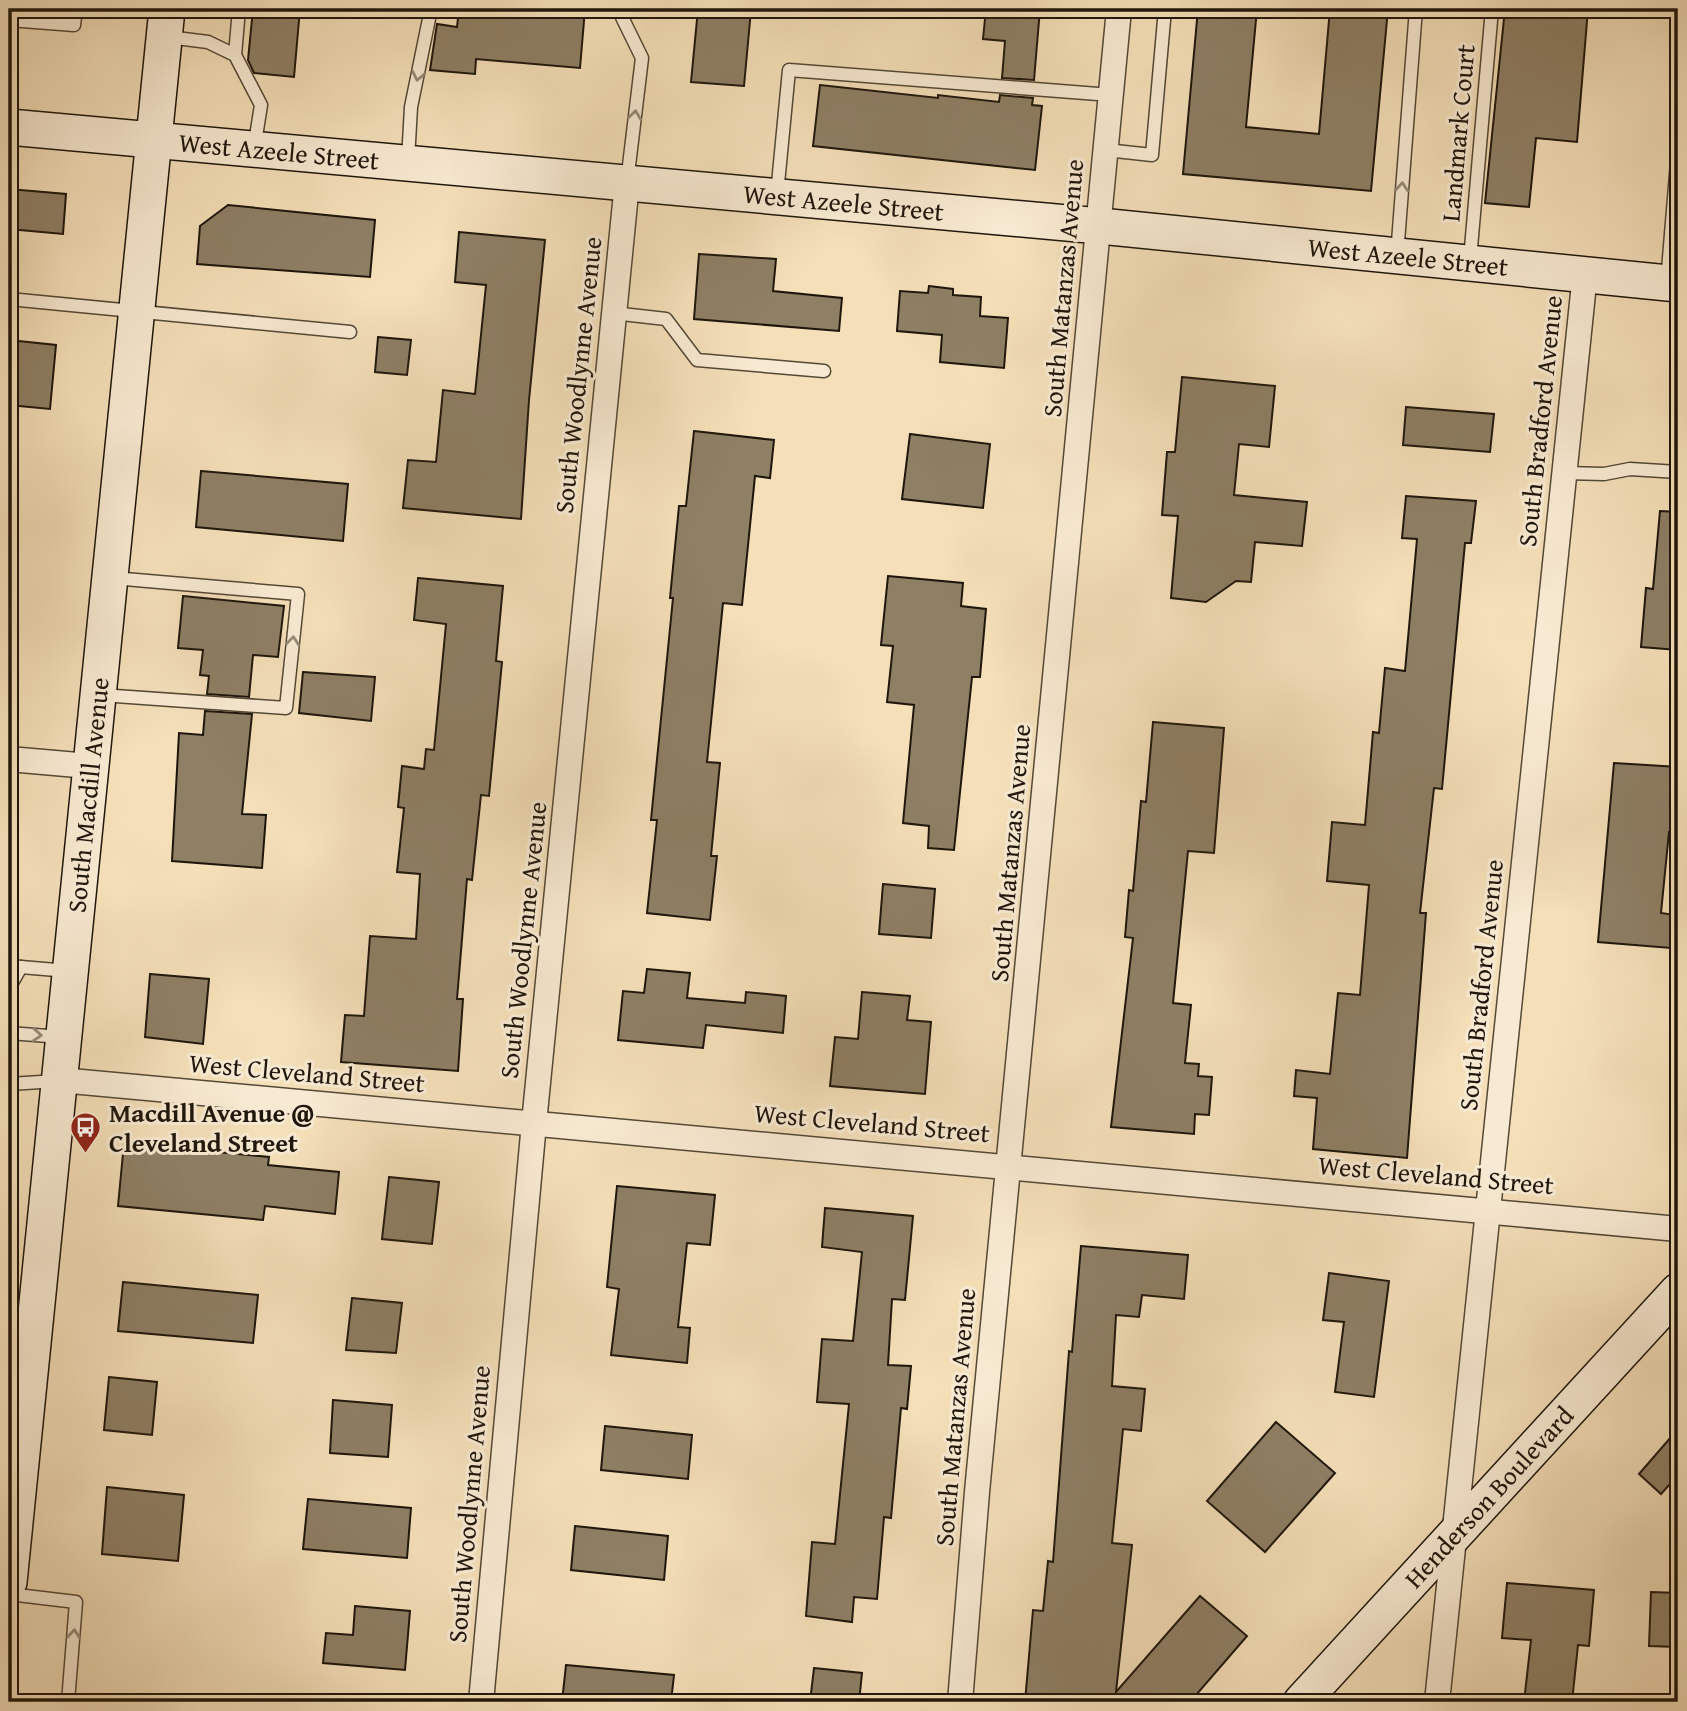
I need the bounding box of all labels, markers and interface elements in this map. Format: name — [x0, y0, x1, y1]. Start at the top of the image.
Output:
street label: Landmark Court — [1430, 43, 1485, 223]
one-way arrow — [411, 70, 426, 82]
one-way arrow — [627, 109, 642, 121]
street label: West Azeele Street — [177, 122, 381, 180]
street label: South Matanzas Avenue — [1032, 157, 1093, 419]
street label: West Azeele Street — [742, 174, 946, 231]
one-way arrow — [1394, 181, 1409, 192]
street label: West Azeele Street — [1306, 227, 1510, 286]
street label: South Woodlynne Avenue — [544, 235, 611, 515]
street label: South Bradford Avenue — [1507, 293, 1572, 549]
one-way arrow — [285, 635, 300, 646]
street label: South Macdill Avenue — [56, 675, 119, 914]
street label: South Matanzas Avenue — [979, 722, 1040, 984]
street label: South Woodlynne Avenue — [489, 800, 556, 1080]
street label: South Bradford Avenue — [1448, 857, 1513, 1113]
one-way arrow — [32, 1028, 43, 1043]
street label: West Cleveland Street — [188, 1043, 426, 1102]
place label: Macdill Avenue @ Cleveland Street — [109, 1093, 315, 1162]
street label: West Cleveland Street — [753, 1093, 991, 1152]
bus stop icon: Macdill Avenue @ Cleveland Street — [69, 1111, 103, 1155]
street label: West Cleveland Street — [1317, 1145, 1555, 1204]
street label: South Matanzas Avenue — [924, 1286, 985, 1548]
street label: South Woodlynne Avenue — [437, 1364, 500, 1644]
street label: Henderson Boulevard — [1395, 1397, 1583, 1597]
one-way arrow — [66, 1628, 81, 1639]

